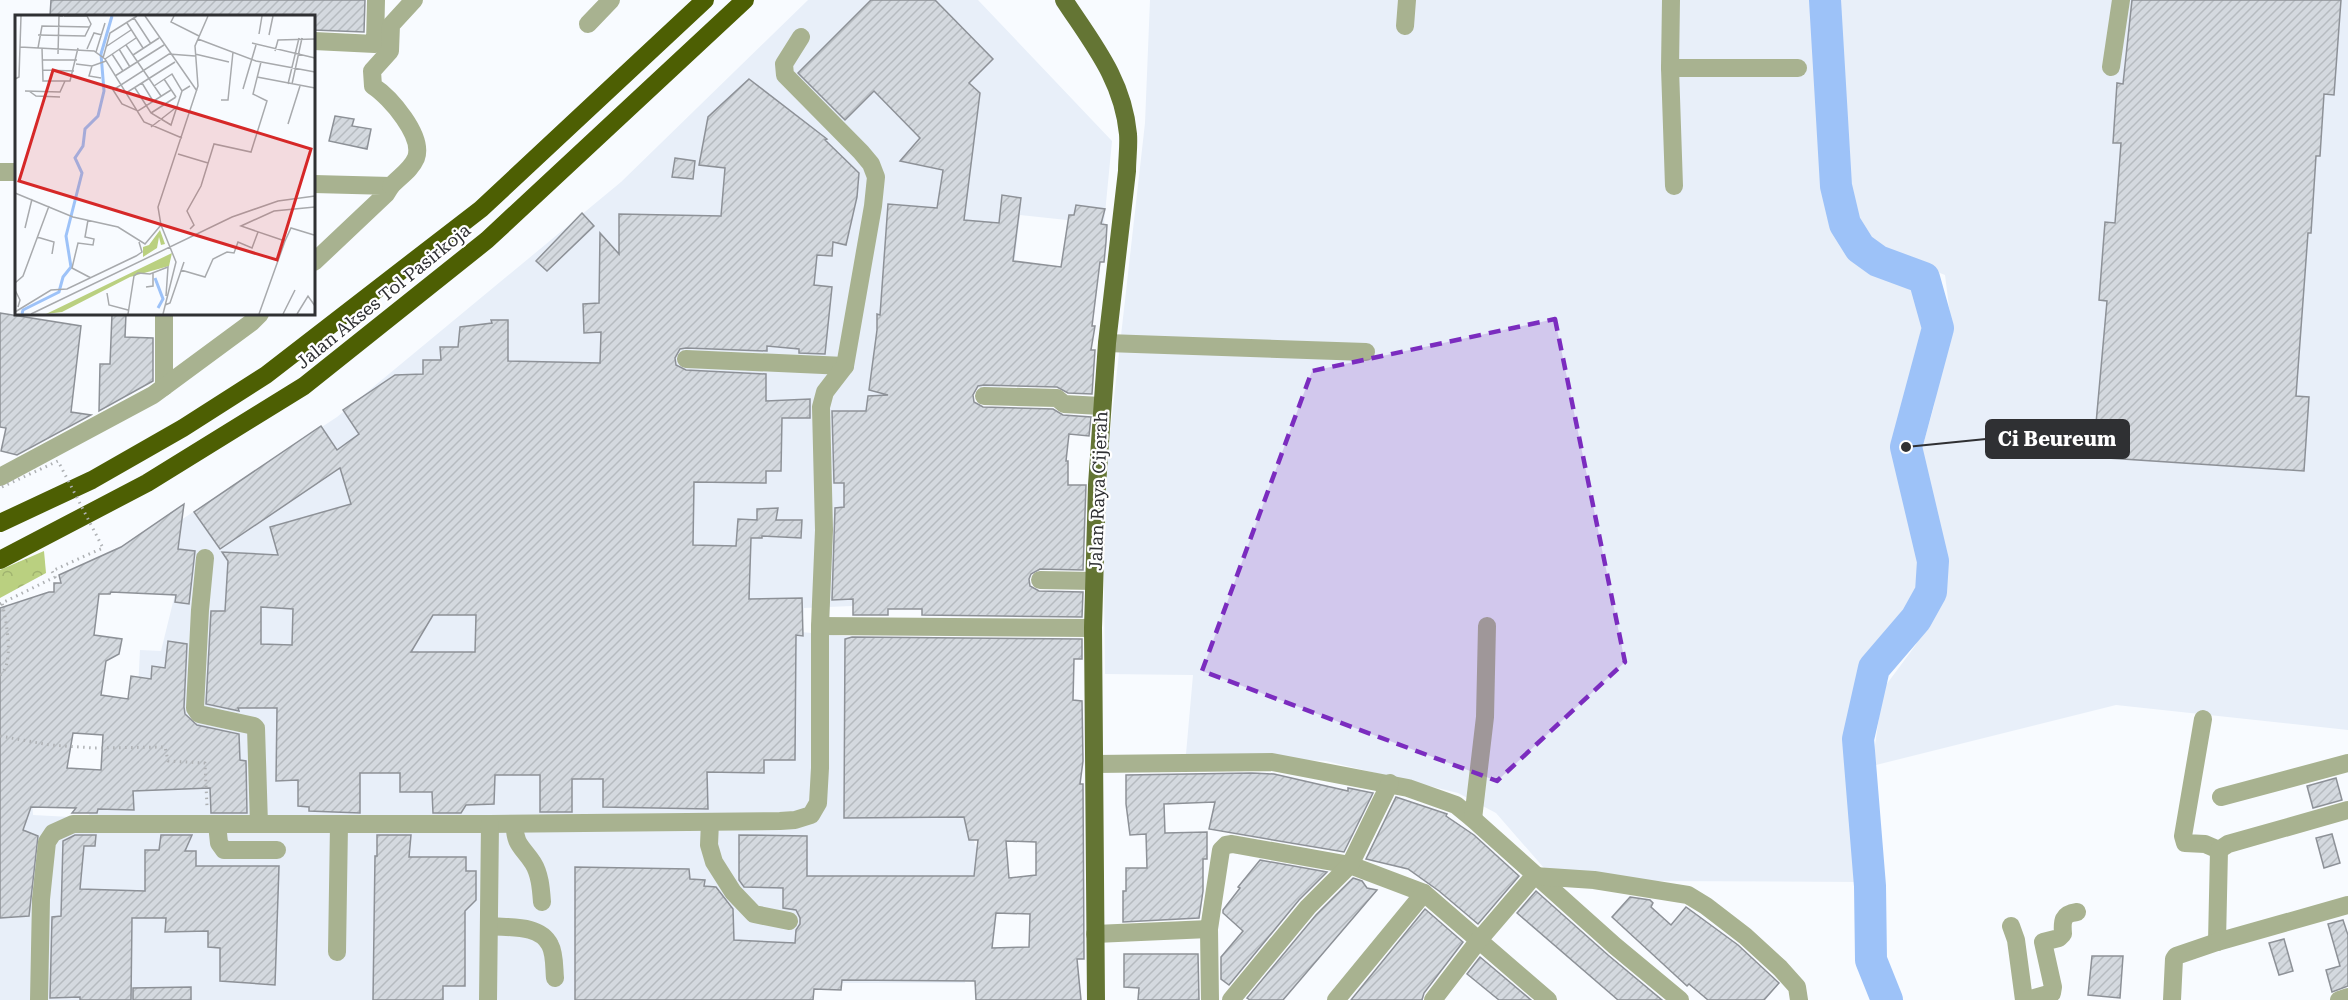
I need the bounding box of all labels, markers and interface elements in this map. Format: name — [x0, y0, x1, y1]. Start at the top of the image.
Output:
inset map — [15, 15, 315, 315]
street label: Jalan Akses Tol Pasirkoja — [292, 219, 475, 373]
street label: Jalan Raya Cijerah — [1085, 410, 1111, 571]
callout: Ci Beureum — [1986, 420, 2129, 458]
text: Ci Beureum — [1998, 427, 2116, 451]

